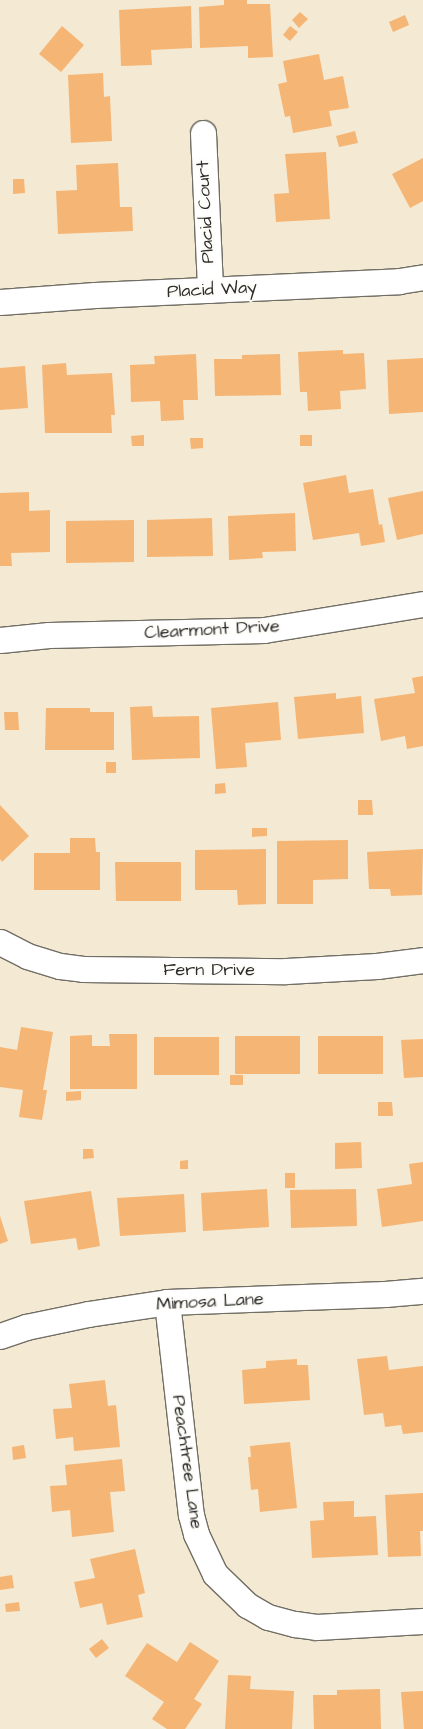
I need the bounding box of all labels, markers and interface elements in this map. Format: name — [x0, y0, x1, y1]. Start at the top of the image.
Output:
street label: Placid Court — [193, 160, 219, 264]
street label: Placid Way — [167, 277, 257, 303]
street label: Clearmont Drive — [144, 616, 280, 644]
street label: Fern Drive — [163, 959, 255, 981]
street label: Mimosa Lane — [156, 1288, 264, 1316]
street label: Peachtree Lane — [167, 1394, 207, 1530]

